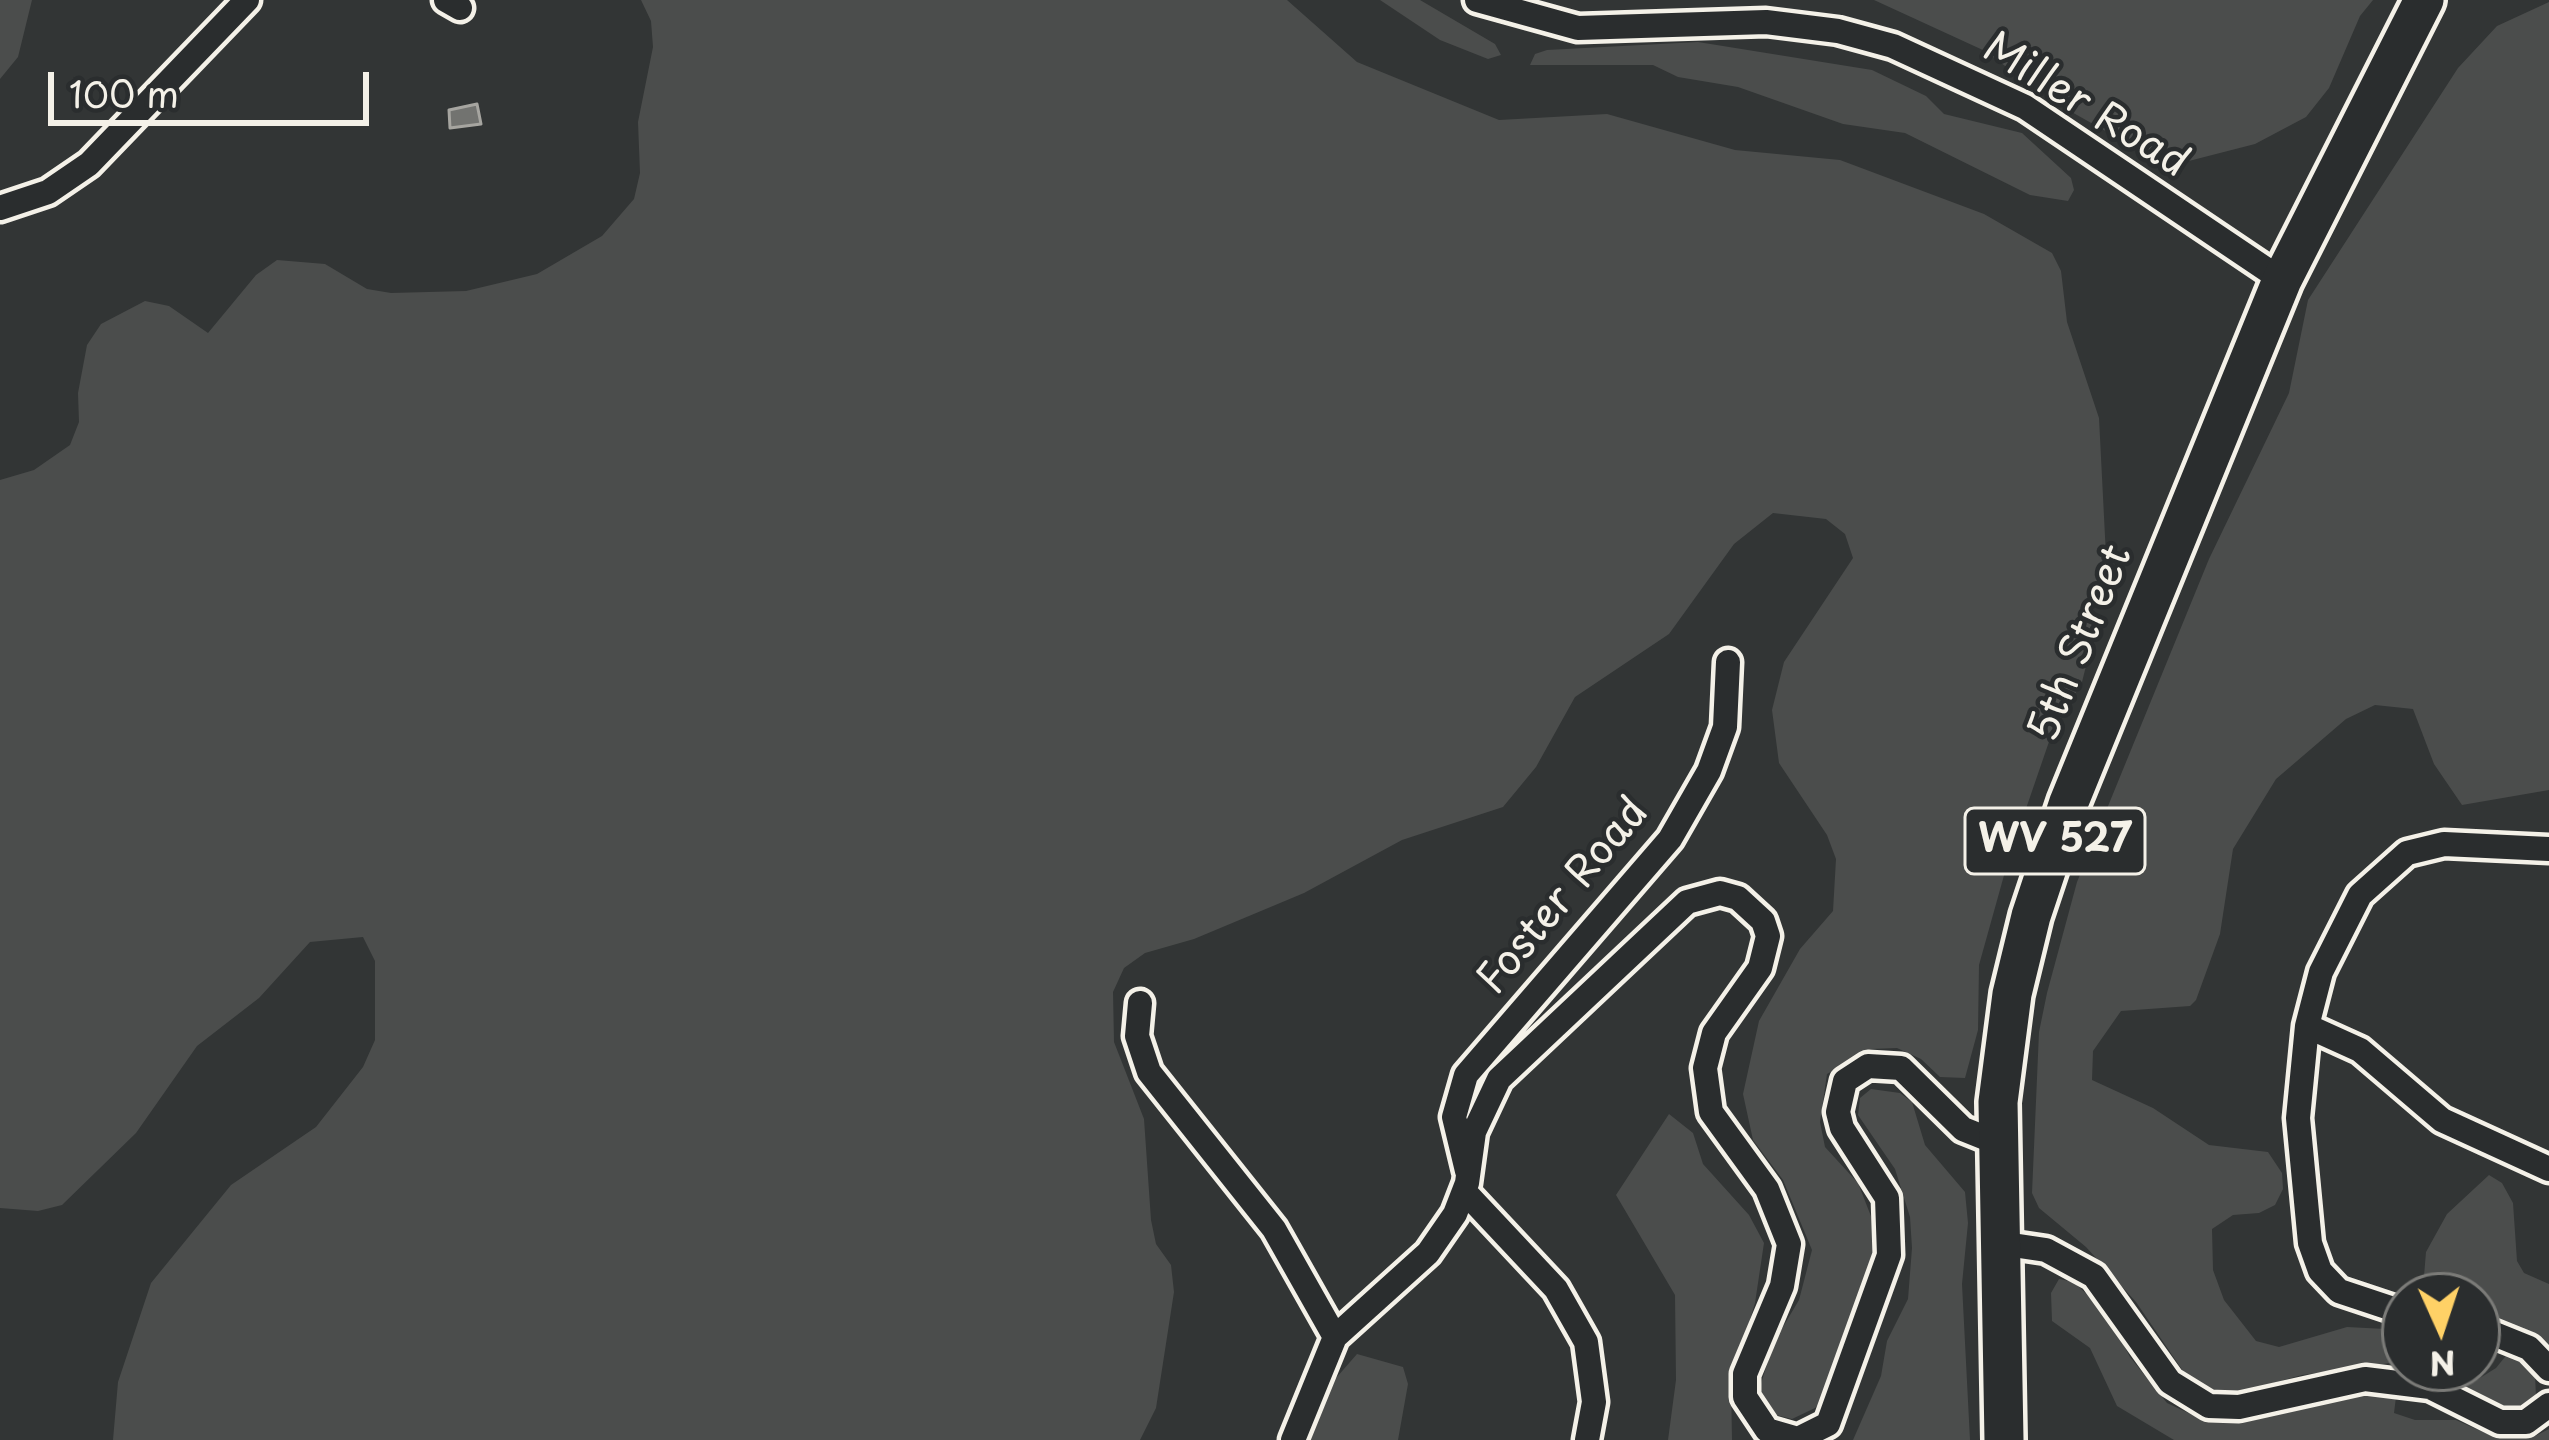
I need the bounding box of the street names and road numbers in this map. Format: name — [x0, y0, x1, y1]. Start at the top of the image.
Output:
street label: Miller Road — [1973, 24, 2197, 190]
street label: 5th Street — [2020, 538, 2144, 750]
street label: Foster Road — [1468, 789, 1660, 1005]
road number: WV 527 — [1965, 808, 2145, 874]

